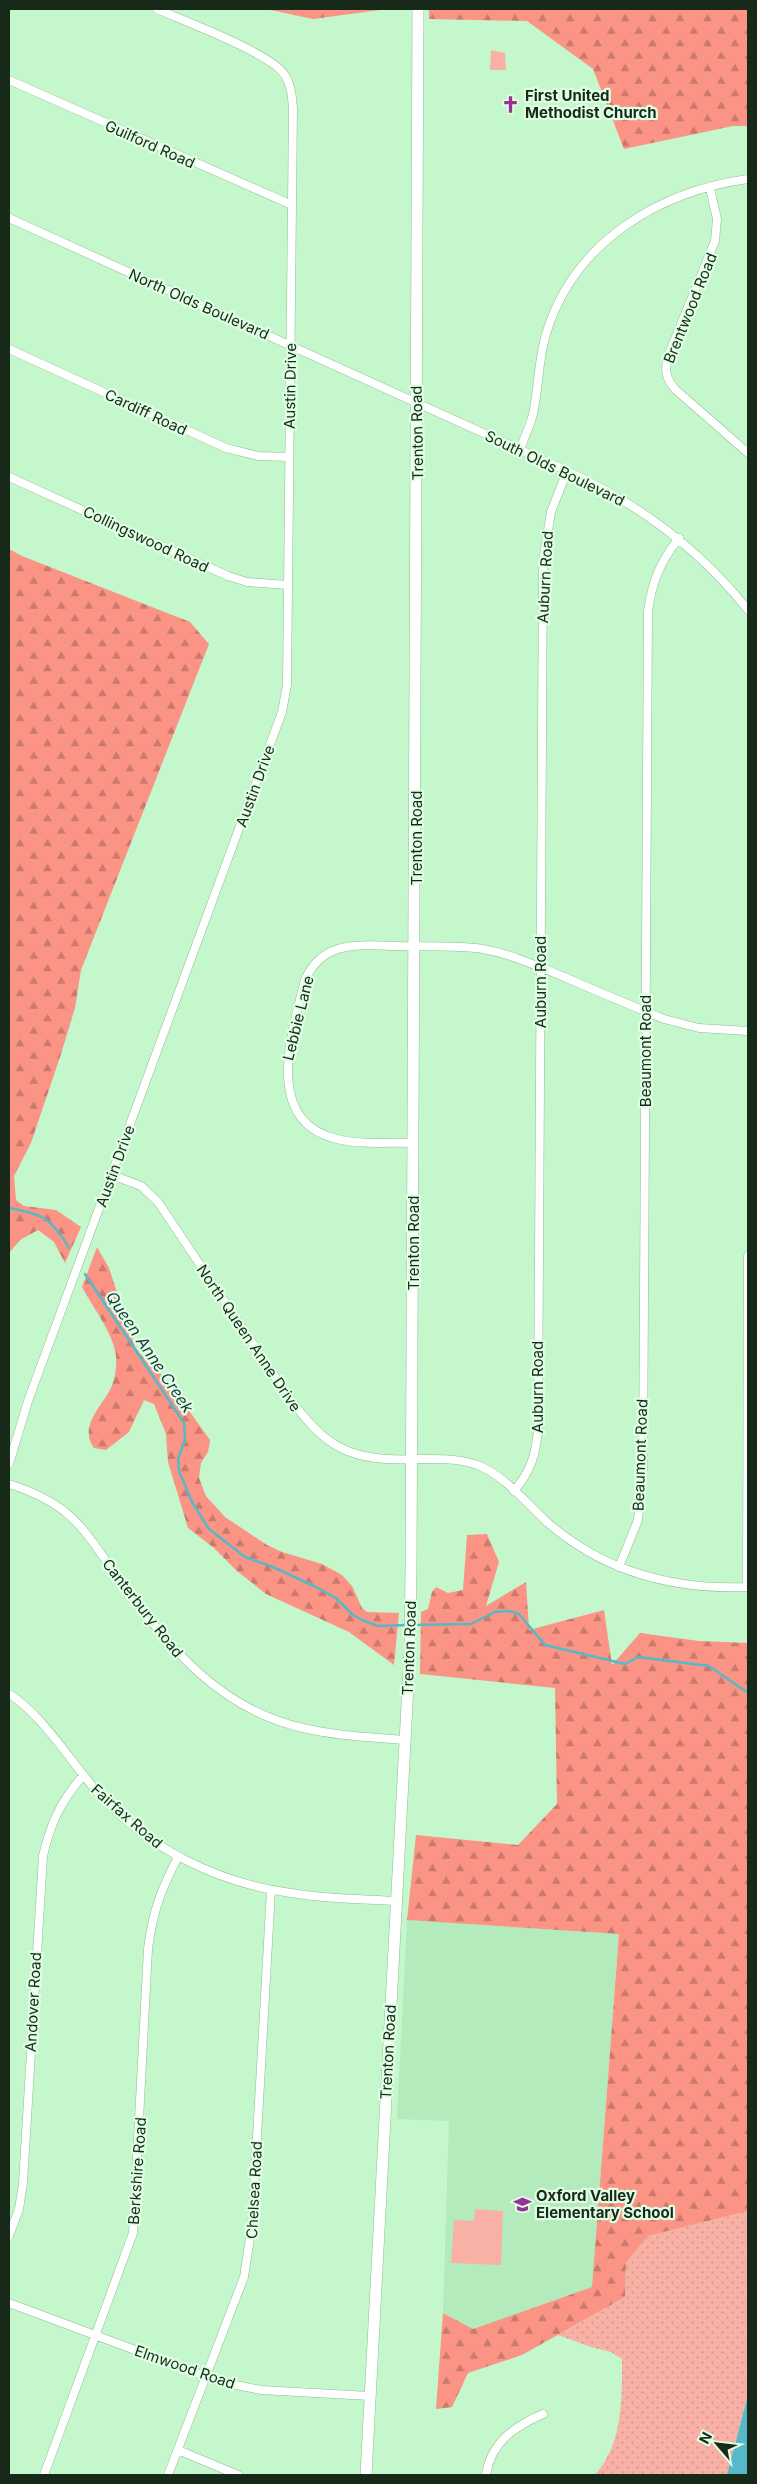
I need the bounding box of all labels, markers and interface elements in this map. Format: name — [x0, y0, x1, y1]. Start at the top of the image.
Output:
place label: First United Methodist Church — [525, 86, 657, 122]
church icon: First United Methodist Church — [501, 94, 521, 114]
street label: Guilford Road — [102, 116, 198, 172]
street label: Brentwood Road — [659, 250, 721, 366]
street label: North Olds Boulevard — [126, 264, 272, 344]
street label: Austin Drive — [280, 343, 300, 429]
street label: Cardiff Road — [102, 385, 190, 439]
street label: Trenton Road — [407, 385, 427, 481]
street label: South Olds Boulevard — [482, 426, 628, 510]
street label: Collingswood Road — [80, 502, 212, 576]
street label: Auburn Road — [533, 530, 557, 624]
street label: Austin Drive — [231, 742, 279, 830]
street label: Trenton Road — [407, 791, 426, 885]
street label: Auburn Road — [531, 936, 550, 1028]
street label: Lebbie Lane — [278, 974, 318, 1062]
street label: Beaumont Road — [636, 995, 655, 1107]
street label: Austin Drive — [91, 1122, 139, 1210]
street label: Trenton Road — [404, 1196, 423, 1290]
street label: North Queen Anne Drive — [193, 1261, 305, 1415]
water label: Queen Anne Creek — [102, 1287, 198, 1417]
street label: Auburn Road — [528, 1341, 547, 1433]
street label: Beaumont Road — [629, 1399, 651, 1511]
street label: Canterbury Road — [98, 1555, 188, 1661]
street label: Trenton Road — [398, 1600, 420, 1696]
street label: Fairfax Road — [87, 1780, 167, 1852]
street label: Andover Road — [21, 1952, 45, 2052]
street label: Trenton Road — [376, 2004, 400, 2100]
street label: Berkshire Road — [124, 2117, 150, 2225]
street label: Chelsea Road — [242, 2141, 266, 2239]
place label: Oxford Valley Elementary School — [536, 2186, 674, 2222]
school or university icon: Oxford Valley Elementary School — [512, 2194, 532, 2214]
street label: Elmwood Road — [132, 2341, 238, 2393]
north arrow — [692, 2419, 742, 2469]
text: N — [695, 2429, 715, 2446]

